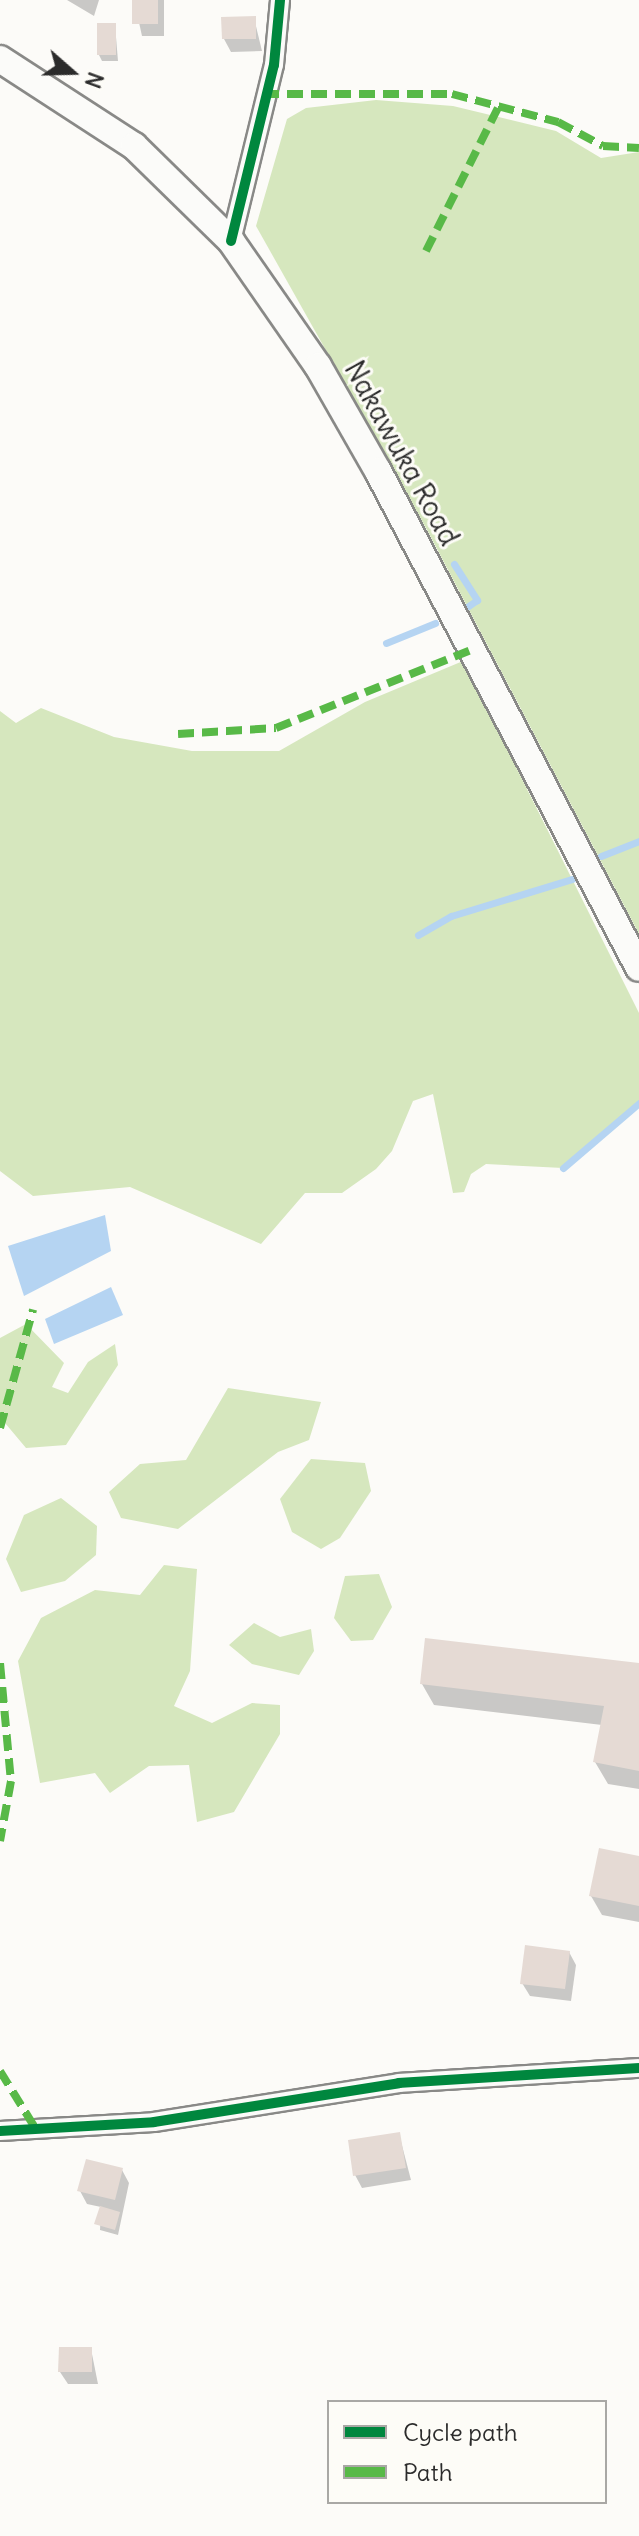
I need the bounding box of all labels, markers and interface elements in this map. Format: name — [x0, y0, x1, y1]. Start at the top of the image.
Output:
north arrow — [32, 32, 112, 112]
text: N — [79, 68, 110, 92]
street label: Nakawuka Road — [337, 355, 467, 551]
legend — [327, 2400, 607, 2504]
text: Cycle path — [403, 2417, 518, 2447]
text: Path — [403, 2457, 453, 2487]

